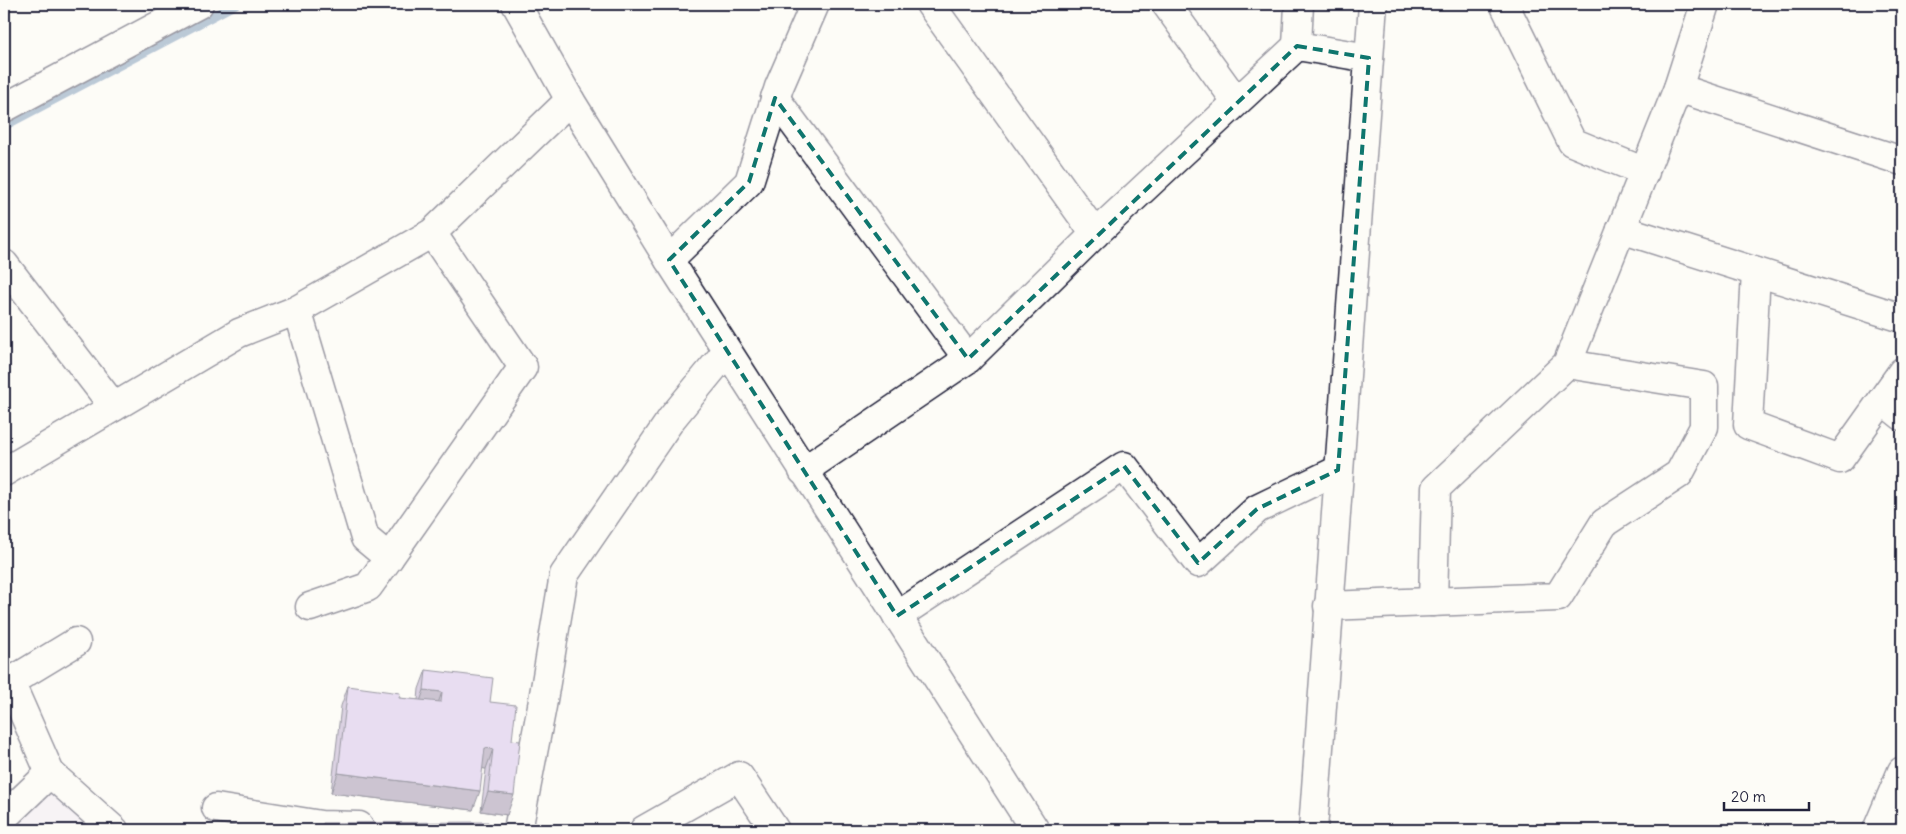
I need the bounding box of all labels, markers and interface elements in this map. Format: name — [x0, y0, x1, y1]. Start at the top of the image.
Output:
scale bar — [1724, 779, 1808, 811]
text: 20 m — [1731, 787, 1766, 806]

